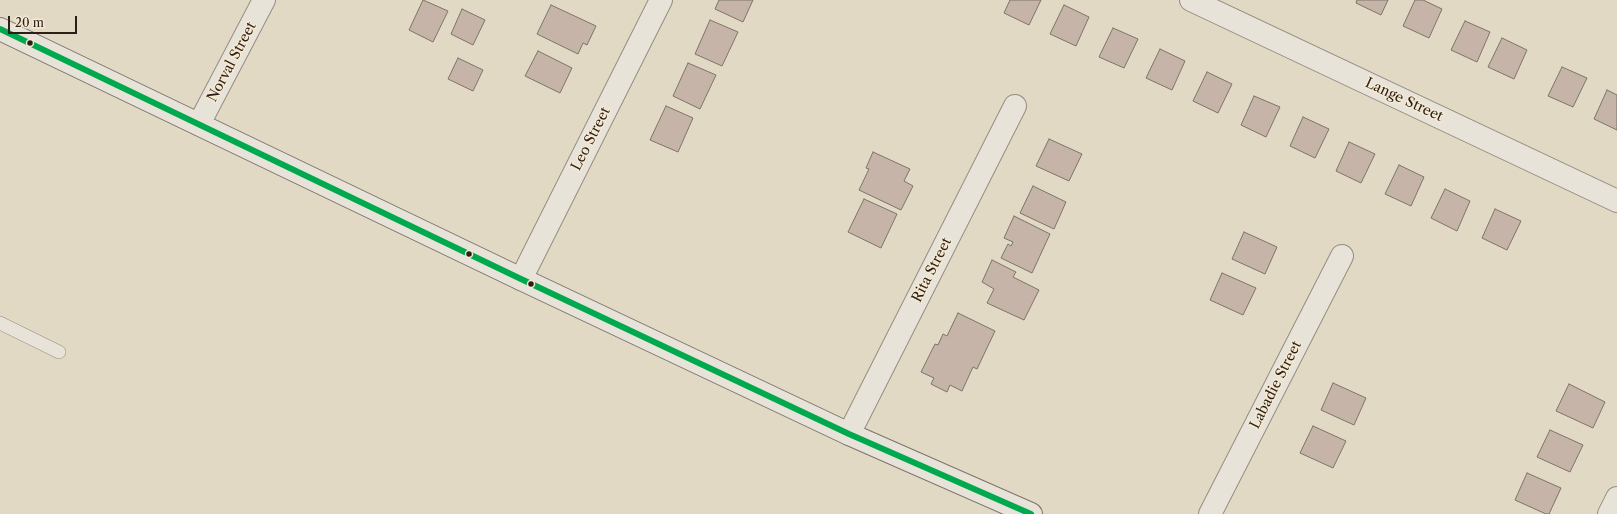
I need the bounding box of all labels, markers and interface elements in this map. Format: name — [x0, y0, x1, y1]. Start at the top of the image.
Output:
scale bar — [10, 8, 79, 34]
text: 20 m — [15, 15, 44, 30]
street label: Norval Street — [204, 19, 260, 105]
unlabelled marker — [25, 38, 35, 48]
street label: Lange Street — [1362, 75, 1446, 125]
street label: Leo Street — [568, 104, 614, 174]
street label: Rita Street — [909, 235, 955, 305]
unlabelled marker — [464, 249, 474, 259]
unlabelled marker — [526, 279, 536, 289]
street label: Labadie Street — [1247, 338, 1305, 432]

